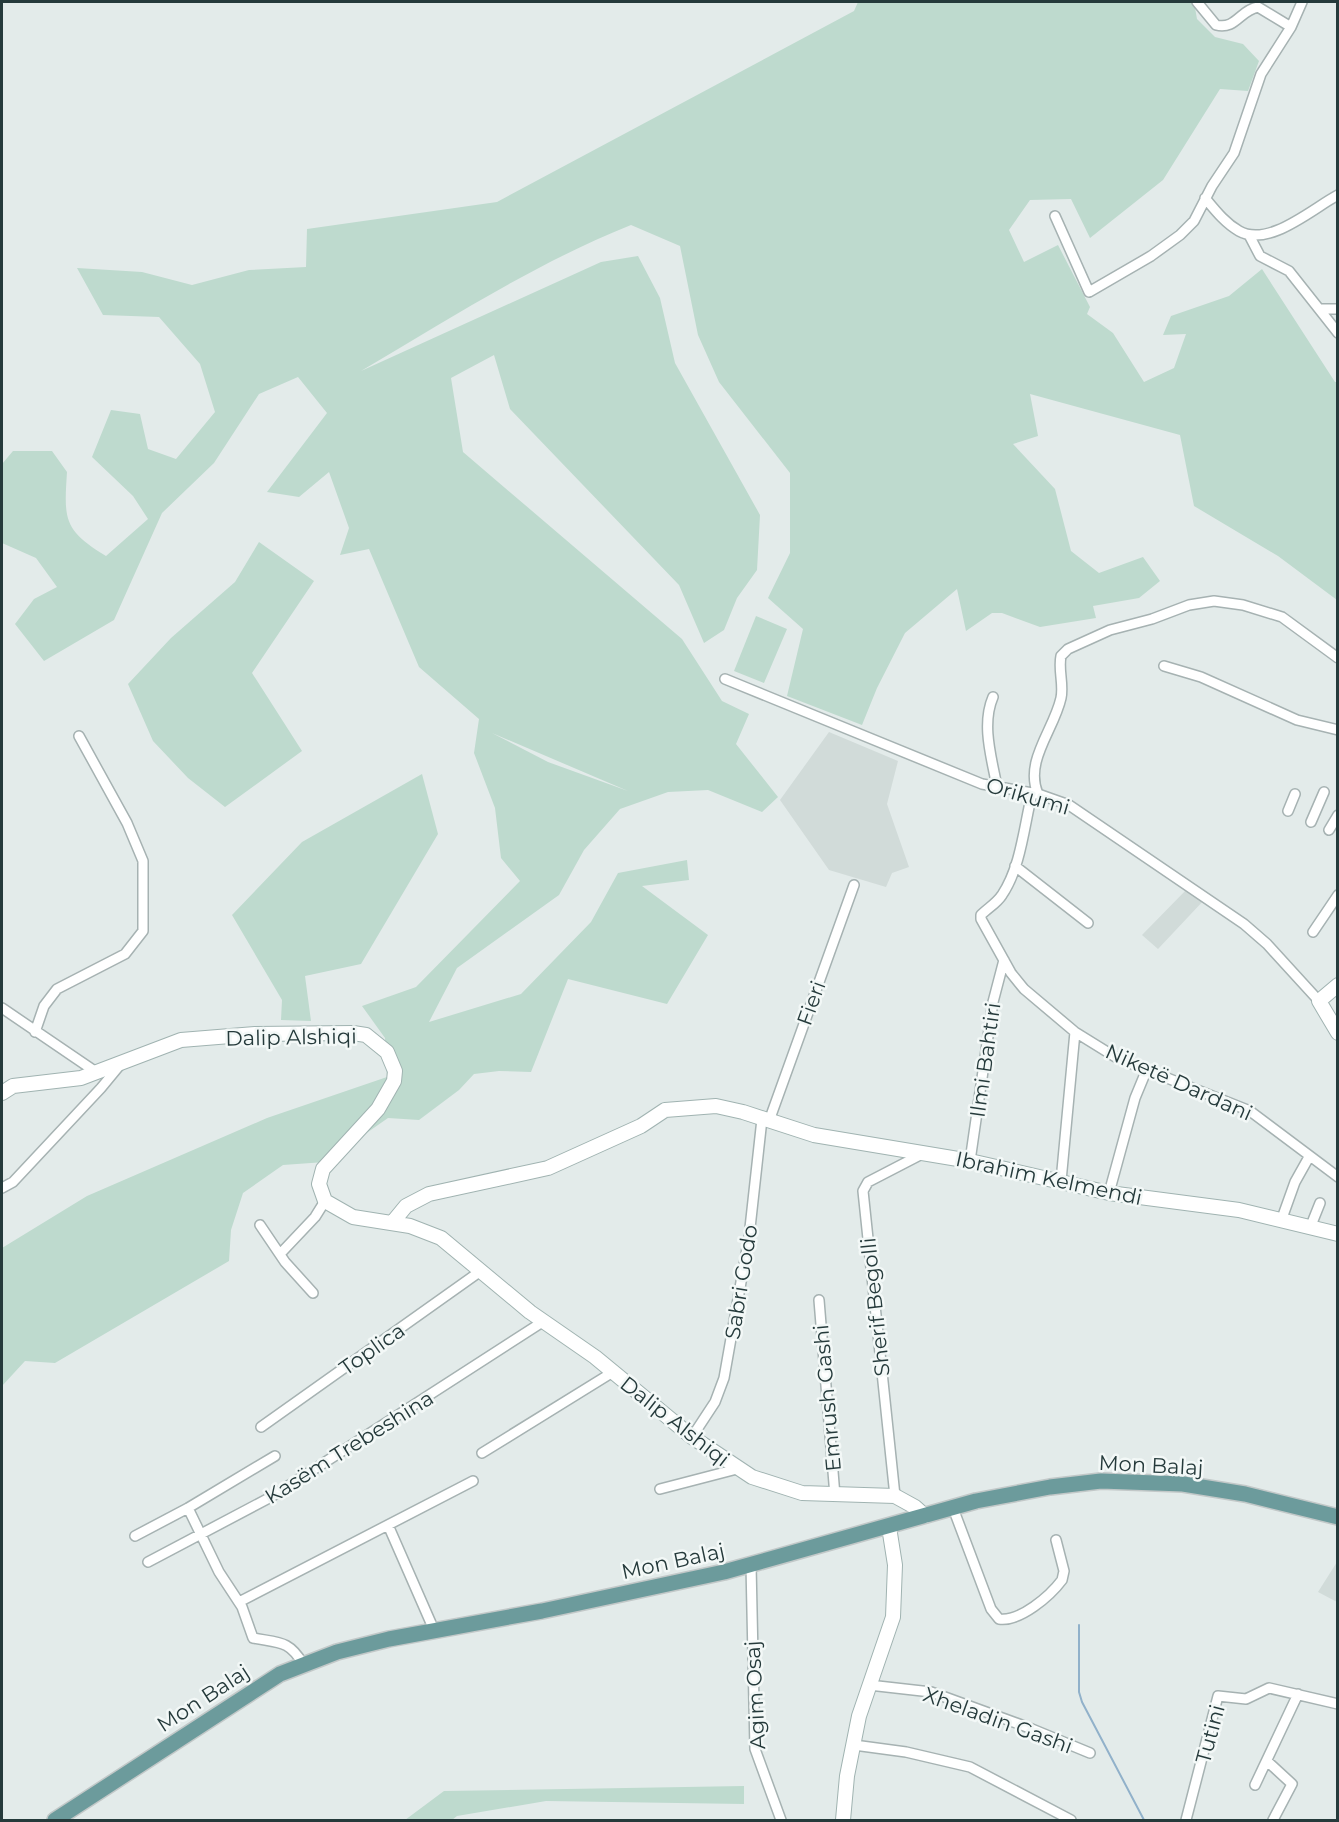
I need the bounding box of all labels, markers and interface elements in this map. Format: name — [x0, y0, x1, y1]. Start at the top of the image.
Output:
street label: Orikumi — [983, 772, 1073, 820]
street label: Fieri — [791, 977, 831, 1029]
street label: Ilmi Bahtiri — [965, 1001, 1005, 1119]
street label: Dalip Alshiqi — [225, 1023, 357, 1051]
street label: Niketë Dardani — [1102, 1038, 1256, 1126]
street label: Ibrahim Kelmendi — [953, 1146, 1145, 1210]
street label: Sabri Godo — [720, 1223, 762, 1341]
street label: Sherif Begolli — [855, 1236, 895, 1378]
street label: Toplica — [335, 1318, 409, 1380]
street label: Emrush Gashi — [808, 1323, 846, 1473]
street label: Dalip Alshiqi — [616, 1371, 734, 1471]
street label: Kasëm Trebeshina — [260, 1385, 438, 1509]
street label: Mon Balaj — [1098, 1450, 1204, 1480]
street label: Mon Balaj — [619, 1538, 727, 1584]
street label: Agim Osaj — [740, 1640, 770, 1750]
street label: Mon Balaj — [152, 1659, 254, 1737]
street label: Xheladin Gashi — [920, 1681, 1076, 1759]
street label: Tutini — [1190, 1702, 1230, 1766]

